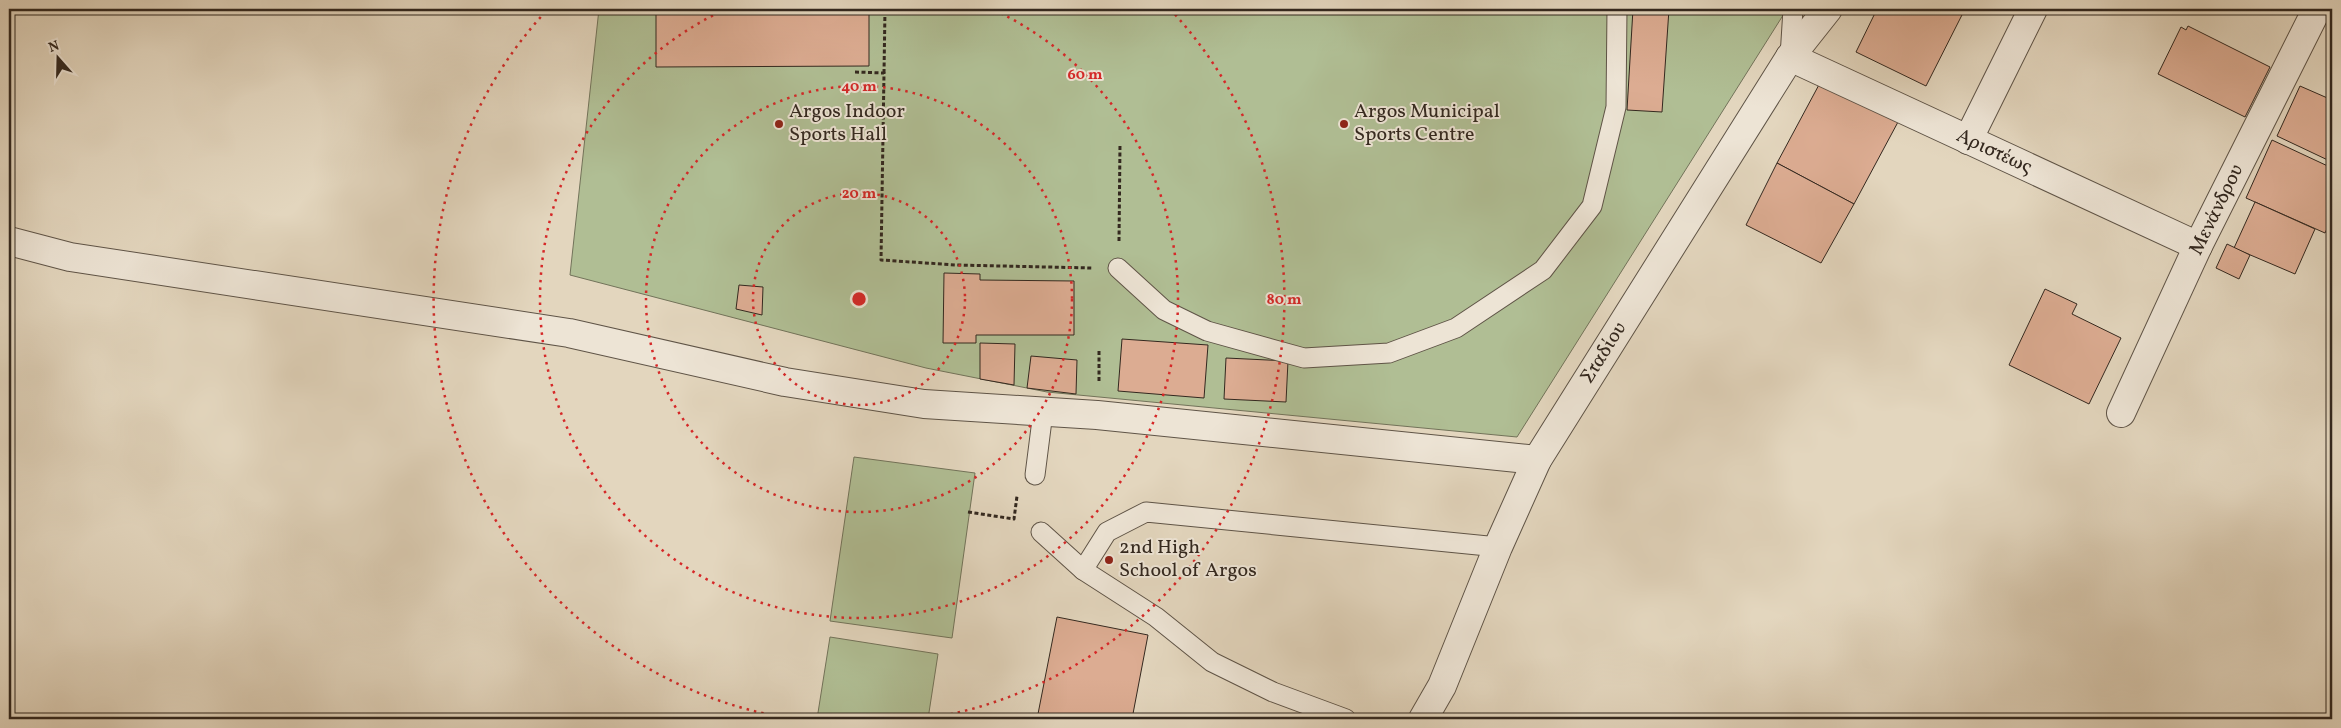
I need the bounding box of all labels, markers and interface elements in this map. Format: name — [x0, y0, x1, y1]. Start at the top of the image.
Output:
north arrow — [32, 32, 82, 82]
text: N — [46, 37, 62, 58]
text: 60 m — [1068, 65, 1103, 86]
text: 40 m — [841, 77, 877, 98]
place label: Argos Indoor Sports Hall — [789, 98, 905, 149]
place label: Argos Municipal Sports Centre — [1354, 98, 1500, 149]
marker: Argos Indoor Sports Hall — [773, 118, 785, 130]
marker: Argos Municipal Sports Centre — [1338, 118, 1350, 130]
street label: Αριστέως — [1951, 122, 2037, 182]
street label: Μενάνδρου — [2183, 160, 2251, 260]
text: 20 m — [842, 184, 877, 205]
centre of rings — [850, 290, 868, 308]
text: 80 m — [1267, 290, 1302, 311]
street label: Σταδίου — [1574, 317, 1634, 389]
place label: 2nd High School of Argos — [1119, 534, 1257, 585]
marker: 2nd High School of Argos — [1103, 554, 1115, 566]

